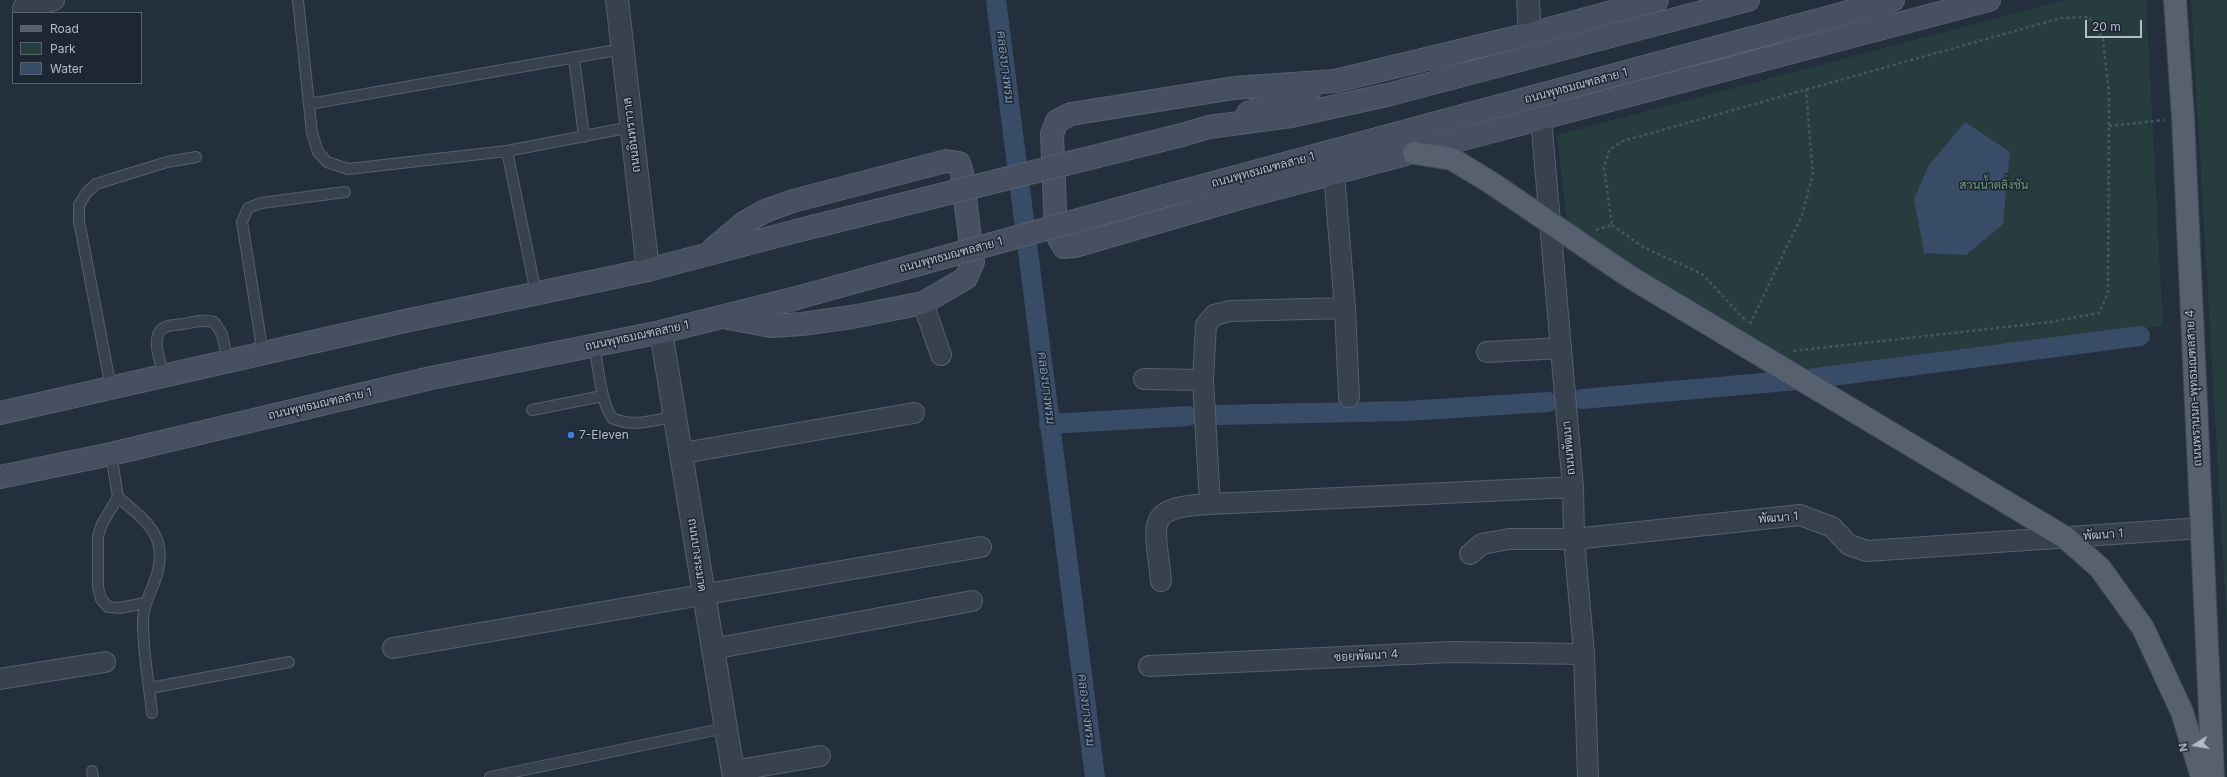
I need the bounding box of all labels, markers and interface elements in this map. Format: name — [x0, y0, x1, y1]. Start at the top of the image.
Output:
legend — [12, 12, 142, 84]
scale bar — [2087, 12, 2144, 38]
text: 20 m — [2092, 19, 2121, 34]
text: Road — [50, 21, 79, 36]
water label: คลองบางพรม — [993, 30, 1017, 104]
text: Park — [50, 41, 76, 56]
text: Water — [50, 61, 83, 76]
street label: ถนนพุทธมณฑลสาย 1 — [1523, 65, 1629, 107]
street label: ถนนอินทราวาส — [620, 97, 644, 173]
street label: ถนนพุทธมณฑลสาย 1 — [1210, 149, 1316, 191]
park label: สวนน้ำตลิ่งชัน — [1960, 178, 2028, 192]
street label: ถนนพุทธมณฑลสาย 1 — [898, 234, 1004, 276]
street label: ถนนพรานนก-พุทธมณฑลสาย 4 — [2183, 309, 2205, 467]
street label: ถนนพุทธมณฑลสาย 1 — [584, 318, 690, 354]
water label: คลองบางพรม — [1034, 351, 1058, 425]
street label: ถนนพุทธมณฑลสาย 1 — [267, 385, 373, 423]
street label: ถนนพัฒนา — [1559, 420, 1579, 476]
place label: 7-Eleven — [579, 428, 629, 442]
marker: 7-Eleven — [566, 430, 576, 440]
street label: พัฒนา 1 — [1757, 509, 1799, 527]
street label: ถนนบางระมาด — [685, 517, 709, 593]
street label: พัฒนา 1 — [2082, 526, 2124, 544]
street label: ซอยพัฒนา 4 — [1333, 647, 1399, 665]
water label: คลองบางพรม — [1074, 673, 1098, 747]
north arrow — [2175, 725, 2215, 765]
text: N — [2176, 742, 2191, 753]

